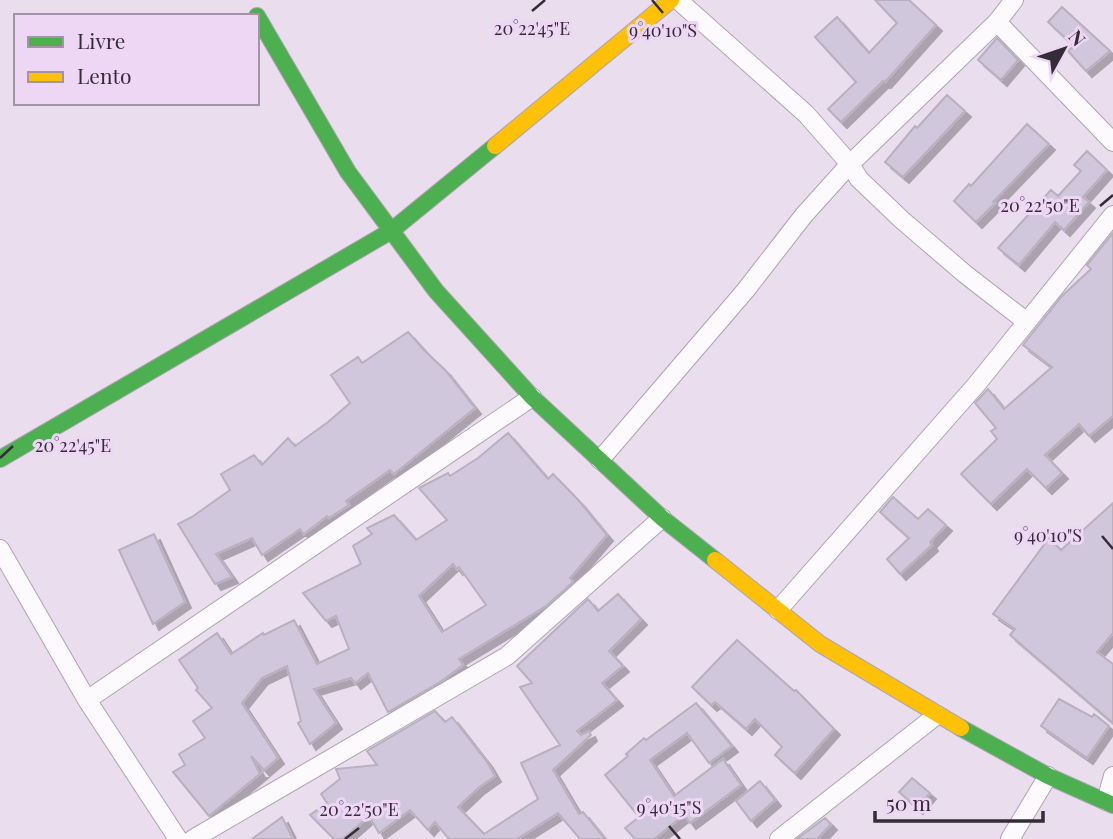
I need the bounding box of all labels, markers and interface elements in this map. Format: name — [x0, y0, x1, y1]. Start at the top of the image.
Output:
legend — [14, 14, 259, 105]
north arrow — [1029, 14, 1099, 84]
text: 20°22'45"E — [494, 16, 570, 40]
text: 9°40'10"S — [629, 18, 697, 42]
text: N — [1063, 24, 1092, 51]
text: Livre — [77, 26, 125, 54]
text: Lento — [77, 61, 131, 89]
text: 20°22'50"E — [1000, 193, 1080, 217]
text: 20°22'45"E — [35, 433, 111, 457]
text: 9°40'10"S — [1014, 523, 1082, 547]
scale bar — [875, 780, 1043, 824]
text: 50 m — [886, 788, 932, 816]
text: 9°40'15"S — [637, 795, 701, 819]
text: 20°22'50"E — [319, 797, 399, 821]

